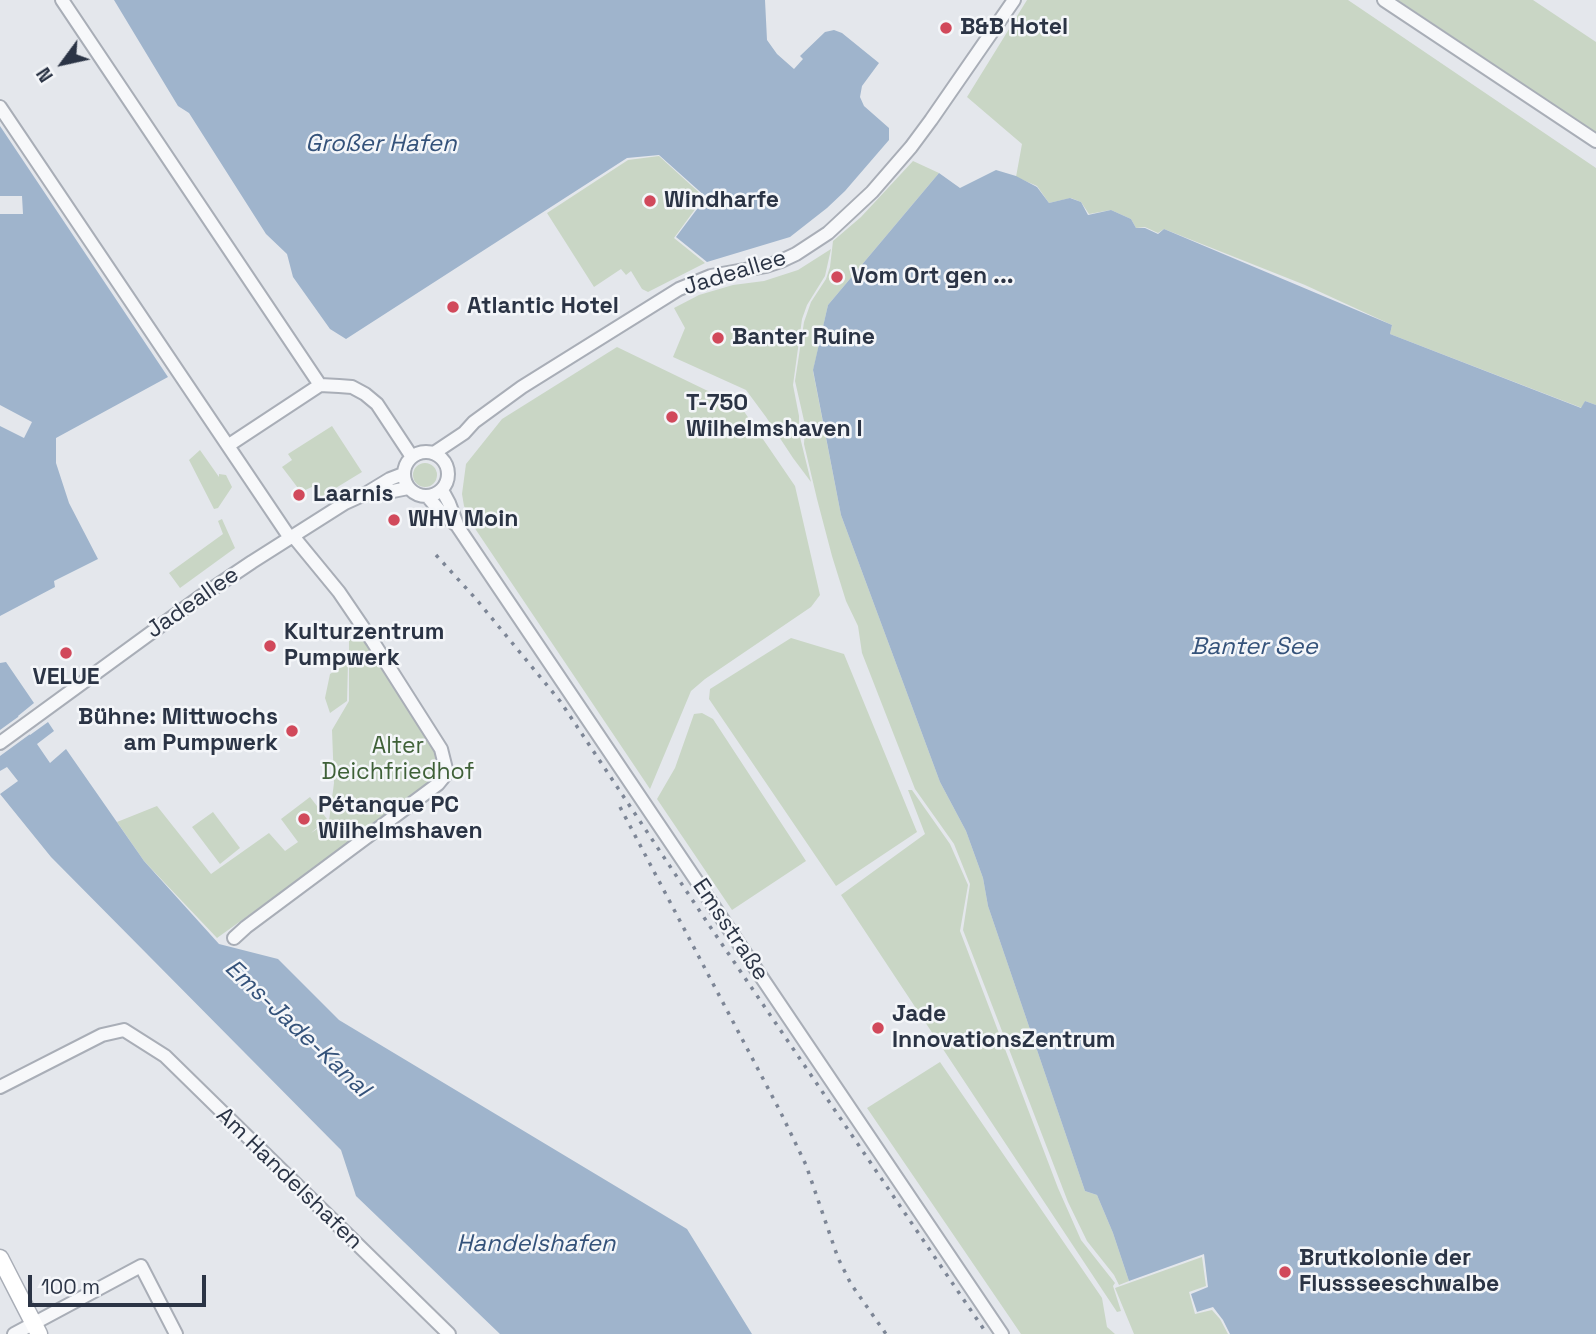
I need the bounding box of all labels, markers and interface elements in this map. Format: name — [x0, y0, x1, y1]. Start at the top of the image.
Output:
place label: B&B Hotel — [960, 14, 1068, 42]
marker: B&B Hotel — [938, 20, 954, 36]
north arrow — [28, 28, 98, 98]
text: N — [31, 63, 59, 87]
water label: Großer Hafen — [305, 130, 457, 158]
place label: Windharfe — [664, 187, 779, 215]
marker: Windharfe — [642, 193, 658, 209]
street label: Jadeallee — [680, 244, 790, 302]
place label: Vom Ort gen ... — [851, 263, 1014, 291]
marker: Vom Ort gen ... — [829, 269, 845, 285]
place label: Atlantic Hotel — [467, 293, 619, 321]
marker: Atlantic Hotel — [445, 299, 461, 315]
place label: Banter Ruine — [732, 324, 875, 352]
marker: Banter Ruine — [710, 330, 726, 346]
place label: T-750 Wilhelmshaven I — [686, 390, 863, 444]
marker: T-750 Wilhelmshaven I — [664, 409, 680, 425]
place label: Laarnis — [313, 481, 393, 509]
marker: Laarnis — [291, 487, 307, 503]
place label: WHV Moin — [408, 506, 518, 534]
marker: WHV Moin — [386, 512, 402, 528]
street label: Jadeallee — [142, 561, 244, 645]
place label: Kulturzentrum Pumpwerk — [284, 619, 444, 673]
water label: Banter See — [1190, 633, 1318, 661]
marker: Kulturzentrum Pumpwerk — [262, 638, 278, 654]
marker: VELUE — [58, 645, 74, 661]
place label: VELUE — [32, 664, 100, 692]
place label: Bühne: Mittwochs am Pumpwerk — [78, 704, 278, 758]
marker: Bühne: Mittwochs am Pumpwerk — [284, 723, 300, 739]
park label: Alter Deichfriedhof — [322, 733, 474, 787]
place label: Pétanque PC Wilhelmshaven — [318, 792, 483, 846]
marker: Pétanque PC Wilhelmshaven — [296, 811, 312, 827]
street label: Emsstraße — [686, 874, 774, 986]
water label: Ems-Jade-Kanal — [218, 954, 376, 1104]
place label: Jade InnovationsZentrum — [892, 1001, 1115, 1055]
marker: Jade InnovationsZentrum — [870, 1020, 886, 1036]
street label: Am Handelshafen — [210, 1102, 368, 1256]
water label: Handelshafen — [456, 1230, 616, 1258]
place label: Brutkolonie der Flussseeschwalbe — [1299, 1245, 1499, 1299]
scale bar — [32, 1260, 210, 1304]
marker: Brutkolonie der Flussseeschwalbe — [1277, 1264, 1293, 1280]
text: 100 m — [41, 1273, 100, 1300]

